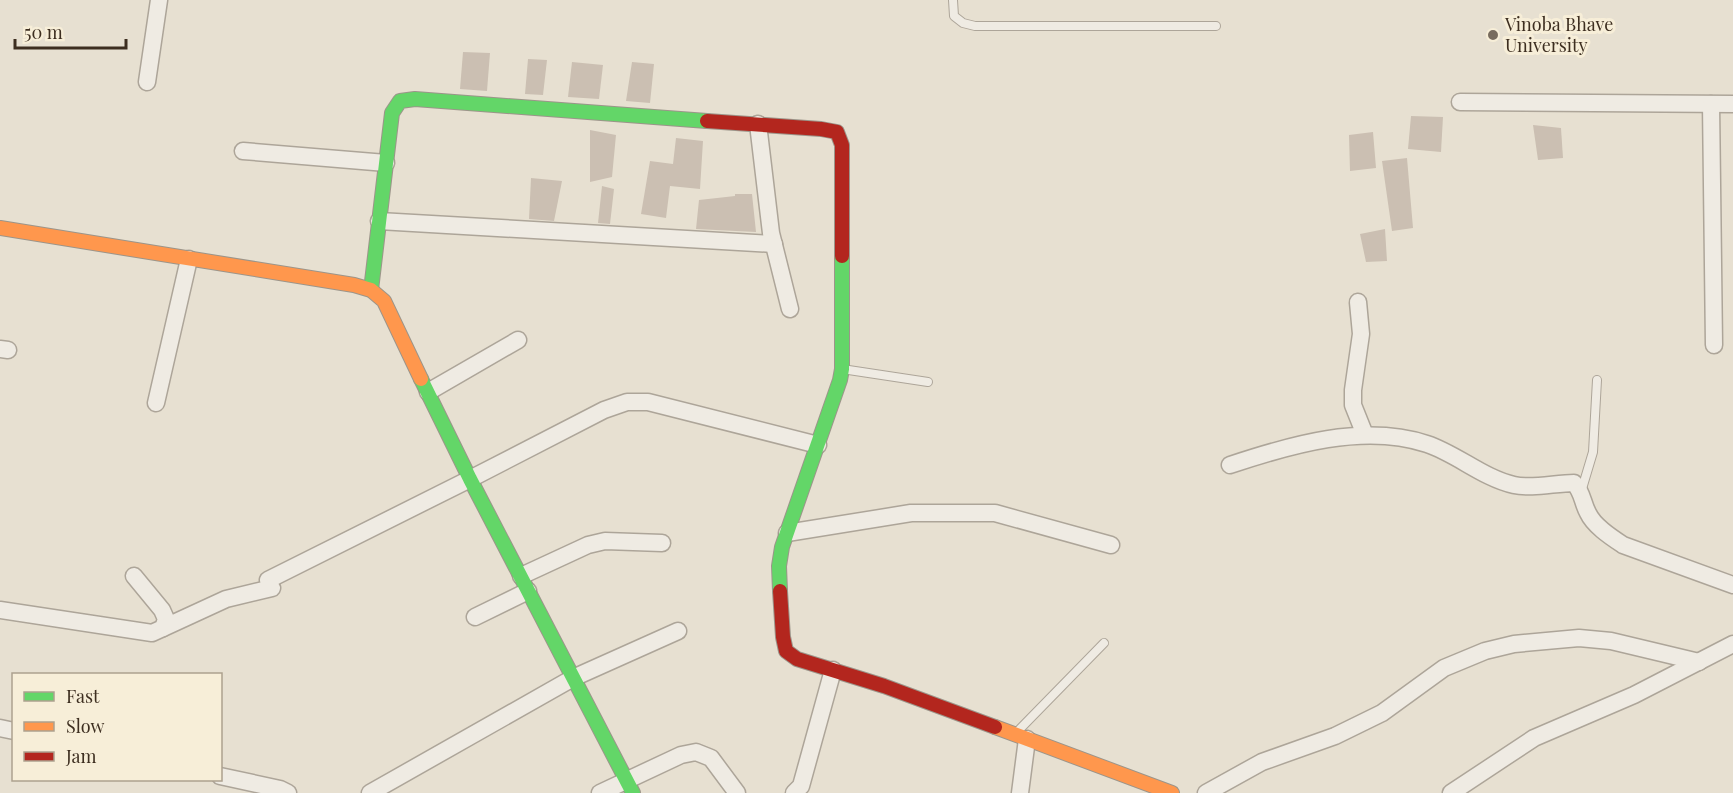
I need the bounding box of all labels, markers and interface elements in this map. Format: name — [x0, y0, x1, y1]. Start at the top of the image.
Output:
scale bar — [15, 12, 126, 50]
place label: Vinoba Bhave University — [1504, 12, 1613, 57]
text: 50 m — [24, 20, 63, 44]
marker: Vinoba Bhave University — [1486, 28, 1500, 42]
legend — [12, 673, 222, 781]
text: Fast — [66, 684, 100, 708]
text: Slow — [66, 714, 104, 738]
text: Jam — [65, 744, 96, 768]

